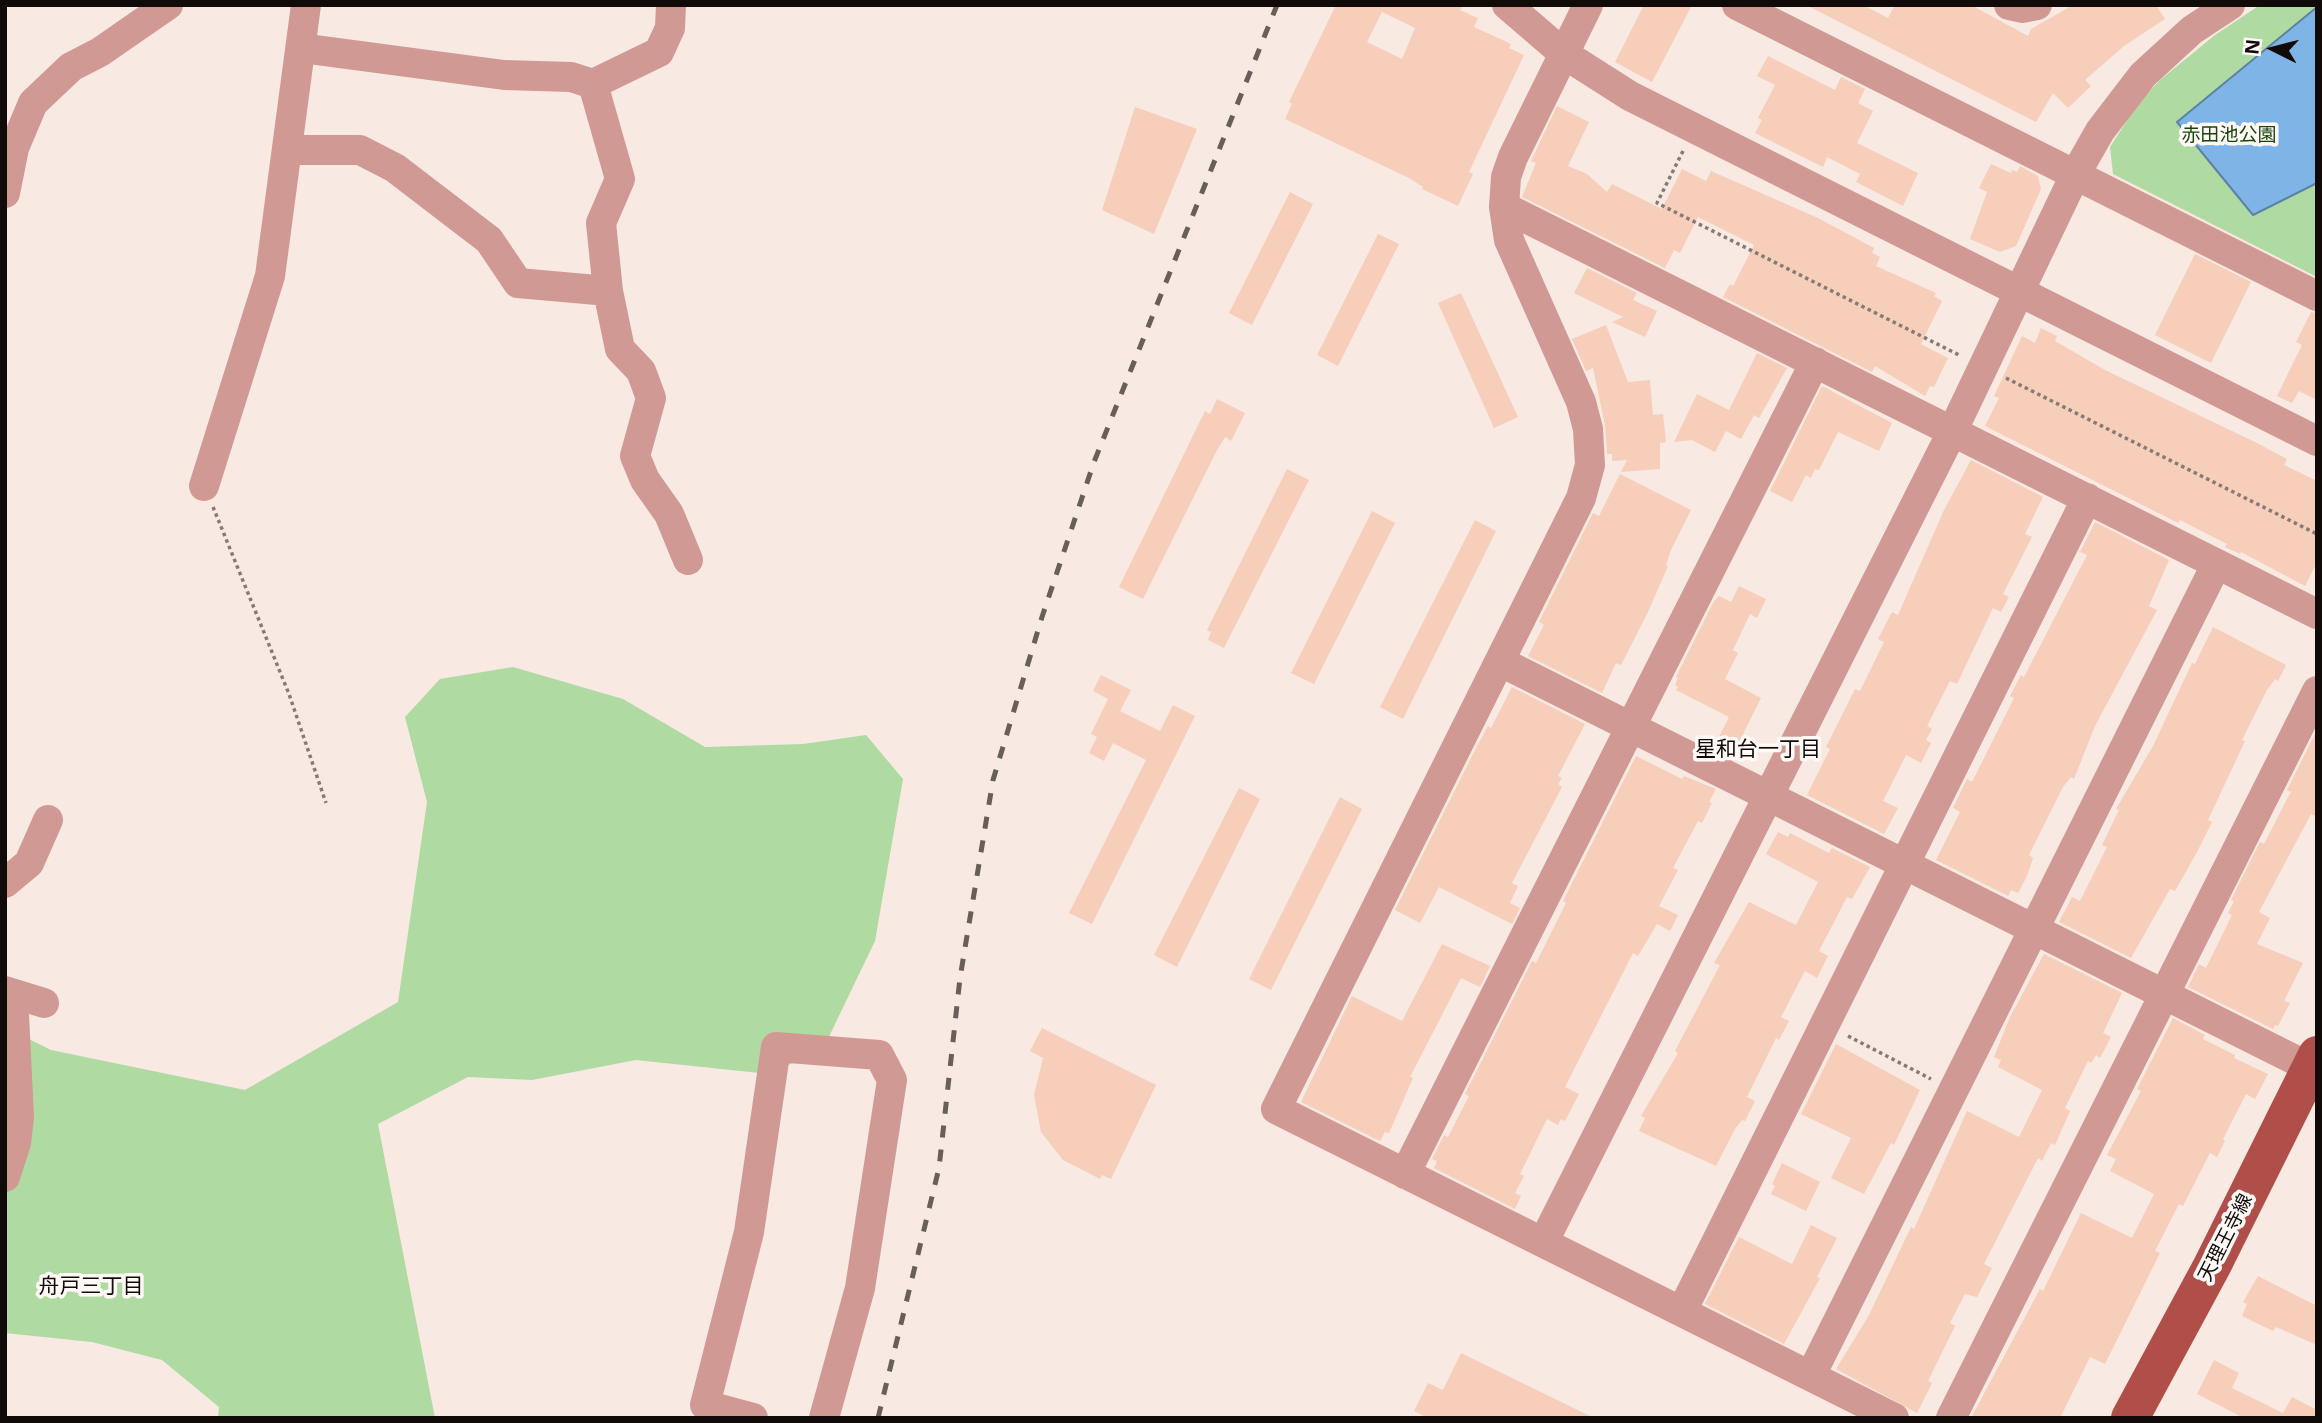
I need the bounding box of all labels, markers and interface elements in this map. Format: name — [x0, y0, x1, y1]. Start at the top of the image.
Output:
north arrow — [2238, 14, 2308, 84]
text: N — [2238, 38, 2266, 56]
park label: 赤田池公園 — [2182, 125, 2276, 147]
district label: 星和台一丁目 — [1695, 737, 1821, 763]
street label: 天理王寺線 — [2194, 1191, 2258, 1285]
district label: 舟戸三丁目 — [39, 1274, 143, 1300]

